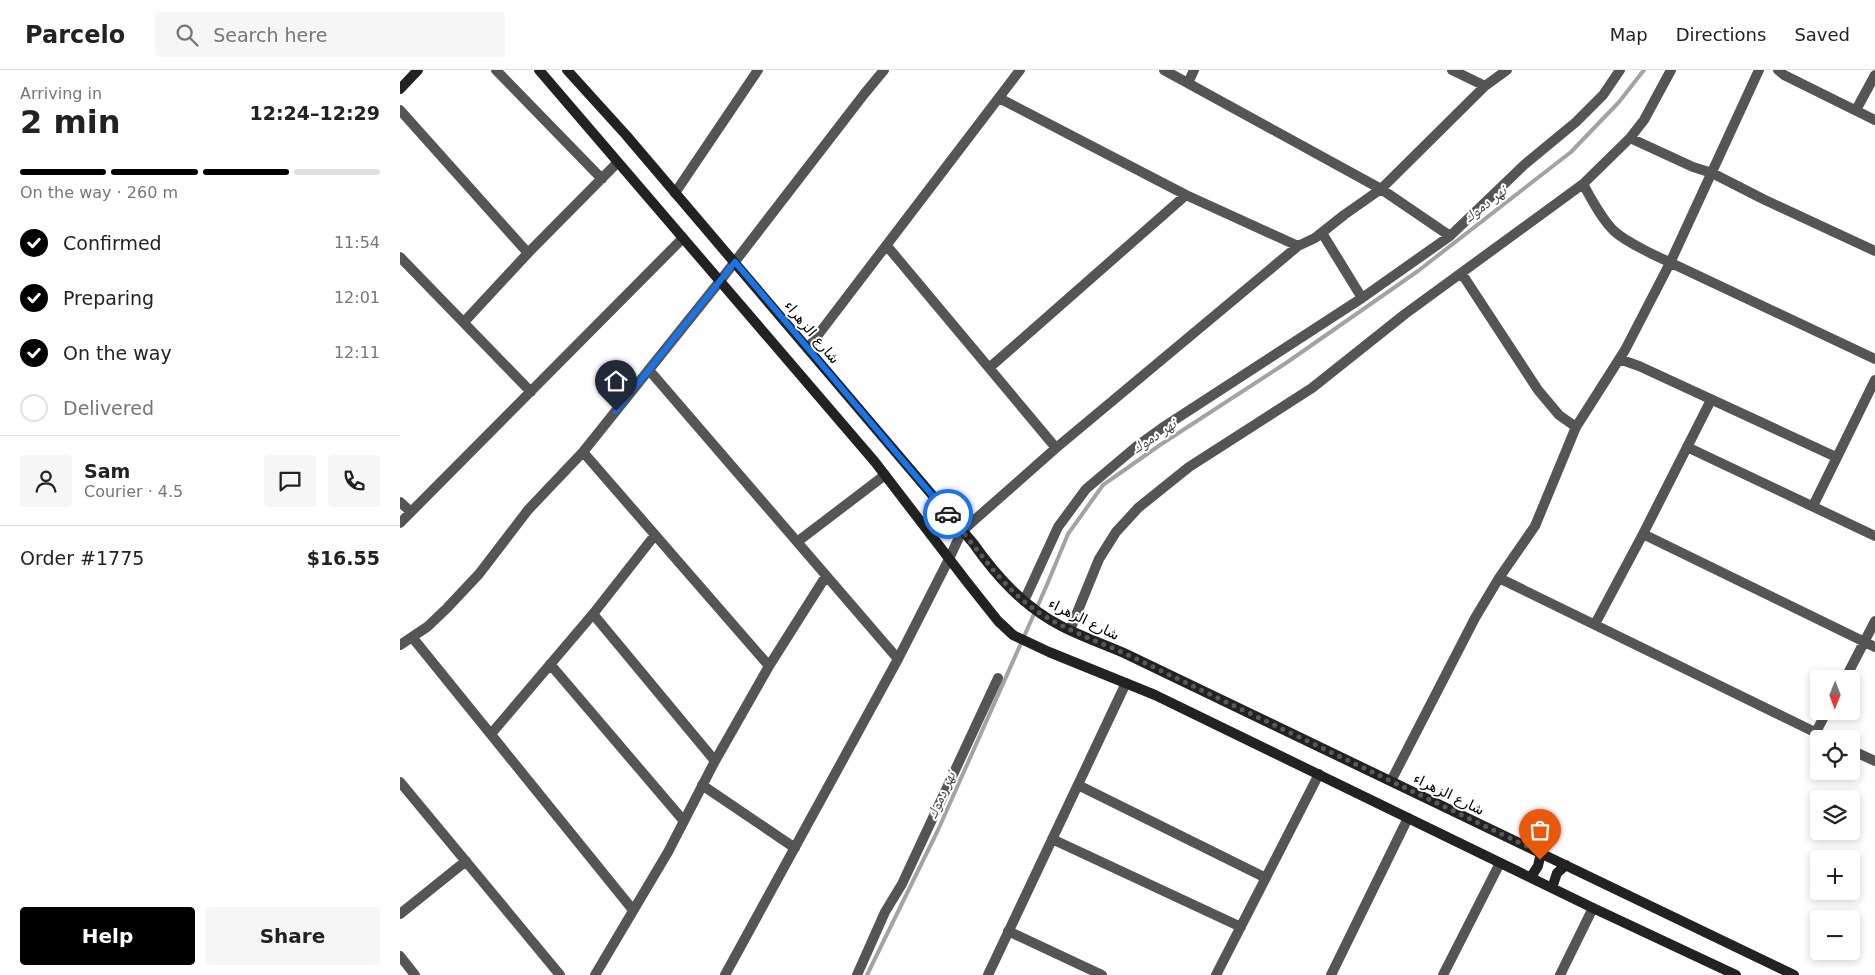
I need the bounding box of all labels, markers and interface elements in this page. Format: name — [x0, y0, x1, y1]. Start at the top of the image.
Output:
search box — [155, 12, 505, 57]
text: Parcelo — [25, 21, 125, 49]
icon: search — [173, 21, 201, 49]
text: Search here — [213, 24, 327, 46]
text: Map — [1610, 24, 1648, 45]
text: Directions — [1676, 24, 1766, 45]
text: Saved — [1794, 24, 1850, 45]
text: Arriving in — [20, 84, 102, 103]
text: 12:24–12:29 — [250, 102, 380, 124]
text: 2 min — [20, 103, 121, 141]
water label: نهر دموك — [1460, 180, 1512, 226]
text: On the way · 260 m — [20, 183, 178, 202]
icon: check — [20, 229, 48, 257]
text: Confirmed — [63, 232, 162, 254]
text: 11:54 — [334, 233, 380, 252]
icon: check — [20, 284, 48, 312]
text: Preparing — [63, 287, 154, 309]
text: 12:01 — [334, 288, 380, 307]
street label: شارع الزهراء — [780, 297, 843, 367]
icon: check — [20, 339, 48, 367]
text: On the way — [63, 342, 172, 364]
text: 12:11 — [334, 343, 380, 362]
pin — [595, 360, 637, 411]
icon: home — [602, 367, 630, 395]
text: Delivered — [63, 397, 154, 419]
water label: نهر دموك — [1129, 413, 1182, 457]
button: person — [20, 455, 72, 507]
button: chat — [264, 455, 316, 507]
button: phone — [328, 455, 380, 507]
text: Sam — [84, 460, 130, 482]
text: Courier · 4.5 — [84, 482, 183, 501]
courier — [923, 489, 973, 539]
icon: car — [934, 500, 962, 528]
text: Order #1775 — [20, 547, 144, 569]
text: $16.55 — [307, 547, 380, 569]
street label: شارع الزهراء — [1045, 595, 1122, 644]
north arrow — [1810, 670, 1860, 720]
map controls — [1810, 670, 1860, 960]
button: locate — [1810, 730, 1860, 780]
water label: نهر دموك — [923, 766, 960, 821]
street label: شارع الزهراء — [1410, 770, 1487, 819]
button: layers — [1810, 790, 1860, 840]
pin — [1519, 809, 1561, 860]
icon: bag — [1526, 816, 1554, 844]
button: + — [1810, 850, 1860, 900]
button: Help — [20, 907, 195, 965]
button: Share — [205, 907, 380, 965]
button: − — [1810, 910, 1860, 960]

